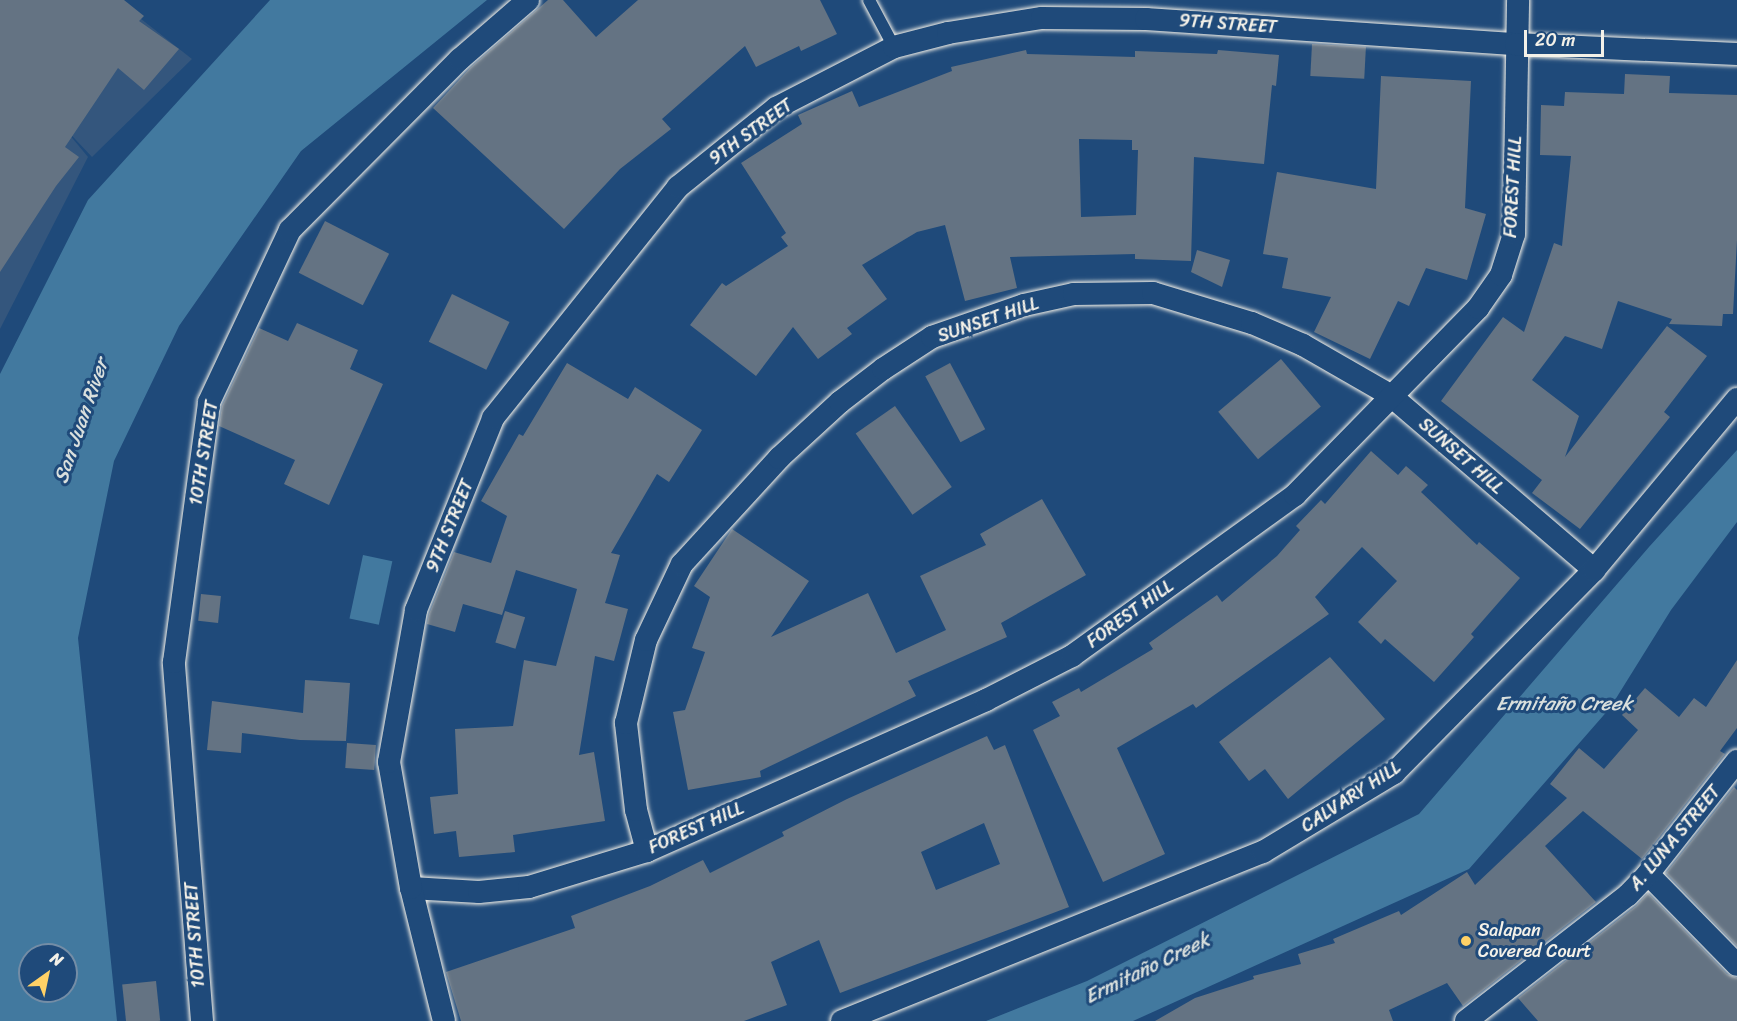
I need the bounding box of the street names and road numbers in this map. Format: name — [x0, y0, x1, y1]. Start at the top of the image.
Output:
street label: 9TH STREET — [1177, 10, 1279, 38]
street label: 9TH STREET — [704, 94, 798, 170]
street label: FOREST HILL — [1500, 135, 1526, 239]
street label: SUNSET HILL — [934, 292, 1042, 348]
street label: 10TH STREET — [185, 398, 223, 508]
street label: SUNSET HILL — [1414, 413, 1508, 499]
street label: 9TH STREET — [421, 476, 479, 576]
street label: FOREST HILL — [1082, 575, 1178, 653]
street label: CALVARY HILL — [1297, 756, 1405, 838]
street label: A. LUNA STREET — [1624, 780, 1726, 896]
street label: FOREST HILL — [644, 797, 748, 859]
street label: 10TH STREET — [180, 880, 210, 990]

